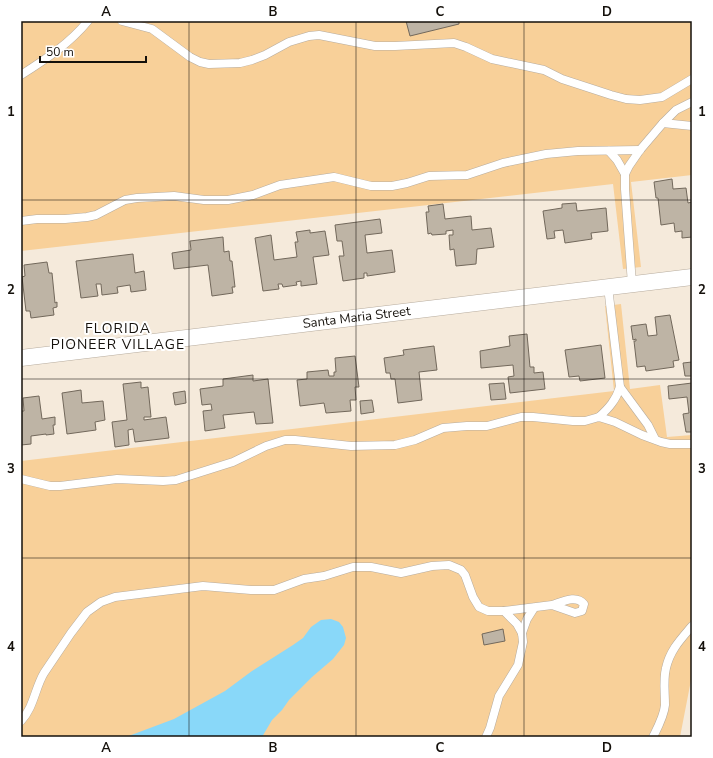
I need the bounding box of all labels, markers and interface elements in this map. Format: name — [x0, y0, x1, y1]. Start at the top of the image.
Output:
text: A — [101, 3, 111, 21]
text: B — [269, 3, 278, 21]
text: C — [436, 3, 445, 21]
text: D — [602, 3, 612, 21]
scale bar — [40, 38, 146, 64]
text: 50 m — [46, 44, 74, 60]
text: 1 — [7, 103, 15, 121]
text: 1 — [698, 103, 706, 121]
text: 2 — [7, 281, 15, 299]
text: 2 — [698, 281, 706, 299]
street label: Santa Maria Street — [302, 302, 412, 333]
district label: FLORIDA PIONEER VILLAGE — [51, 319, 185, 354]
text: 3 — [7, 460, 15, 478]
text: 3 — [698, 460, 706, 478]
text: 4 — [7, 638, 15, 656]
text: 4 — [698, 638, 706, 656]
text: A — [101, 739, 111, 757]
text: B — [269, 739, 278, 757]
text: C — [436, 739, 445, 757]
text: D — [602, 739, 612, 757]

